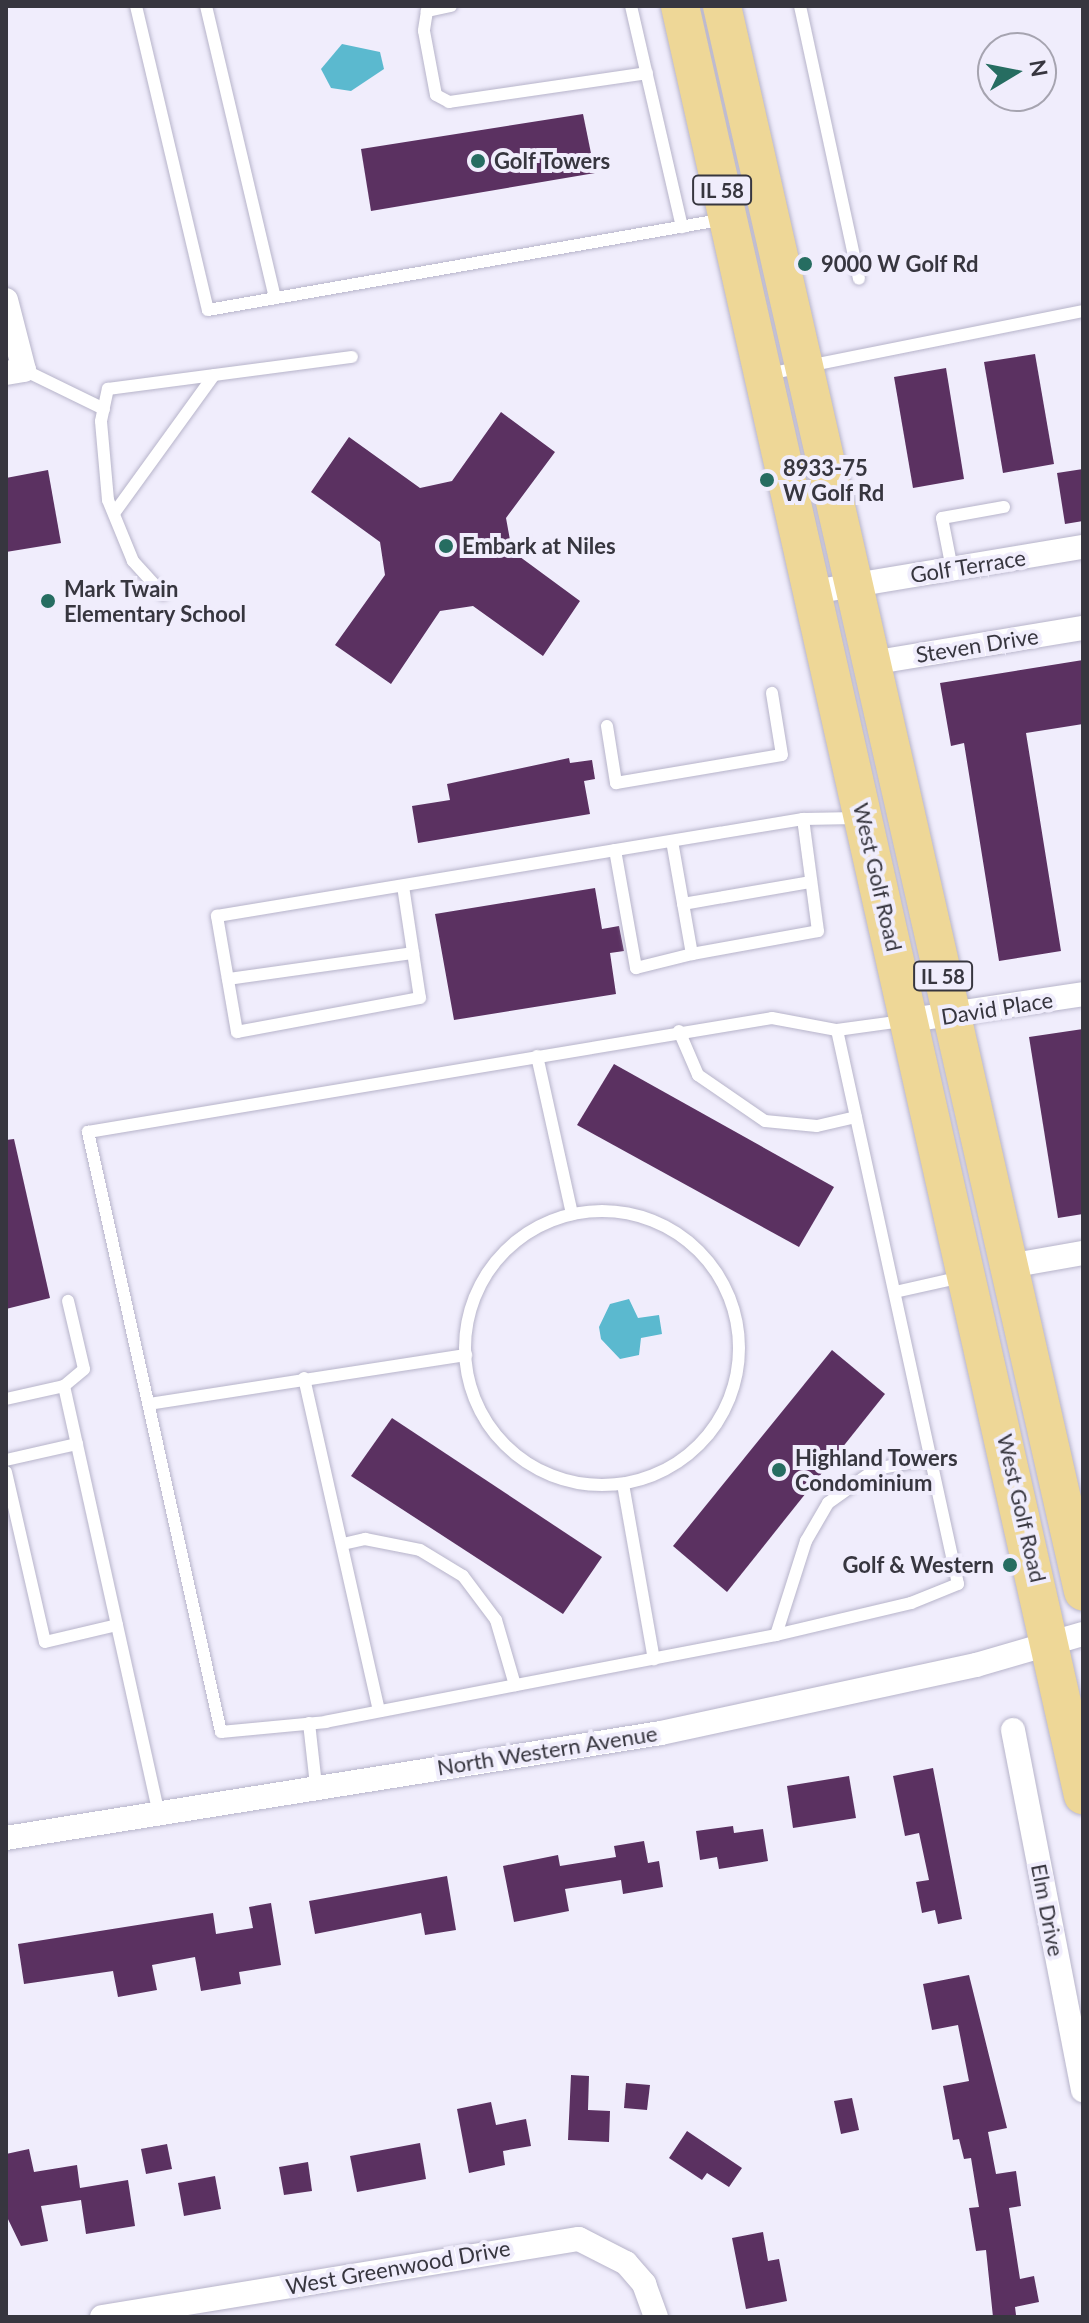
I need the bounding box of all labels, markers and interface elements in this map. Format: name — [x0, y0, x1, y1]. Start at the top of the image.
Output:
north arrow — [977, 32, 1057, 112]
text: N — [1024, 57, 1054, 79]
place label: Golf Towers — [494, 148, 611, 174]
marker: Golf Towers — [469, 152, 487, 170]
road number: IL 58 — [690, 174, 754, 206]
place label: 9000 W Golf Rd — [821, 251, 979, 277]
marker: 9000 W Golf Rd — [796, 255, 814, 273]
place label: 8933-75 W Golf Rd — [783, 454, 885, 506]
marker: 8933-75 W Golf Rd — [758, 471, 776, 489]
place label: Embark at Niles — [462, 533, 616, 559]
marker: Embark at Niles — [437, 537, 455, 555]
street label: Golf Terrace — [908, 544, 1028, 588]
place label: Mark Twain Elementary School — [64, 575, 247, 626]
marker: Mark Twain Elementary School — [39, 592, 57, 610]
street label: Steven Drive — [914, 622, 1040, 668]
street label: West Golf Road — [848, 800, 908, 954]
road number: IL 58 — [911, 960, 975, 992]
street label: David Place — [939, 986, 1055, 1030]
street label: West Golf Road — [992, 1431, 1052, 1585]
place label: Highland Towers Condominium — [795, 1444, 958, 1496]
marker: Highland Towers Condominium — [770, 1461, 788, 1479]
place label: Golf & Western — [842, 1552, 994, 1578]
marker: Golf & Western — [1001, 1556, 1019, 1574]
street label: North Western Avenue — [435, 1719, 659, 1781]
street label: Elm Drive — [1026, 1861, 1070, 1959]
street label: West Greenwood Drive — [284, 2234, 512, 2300]

